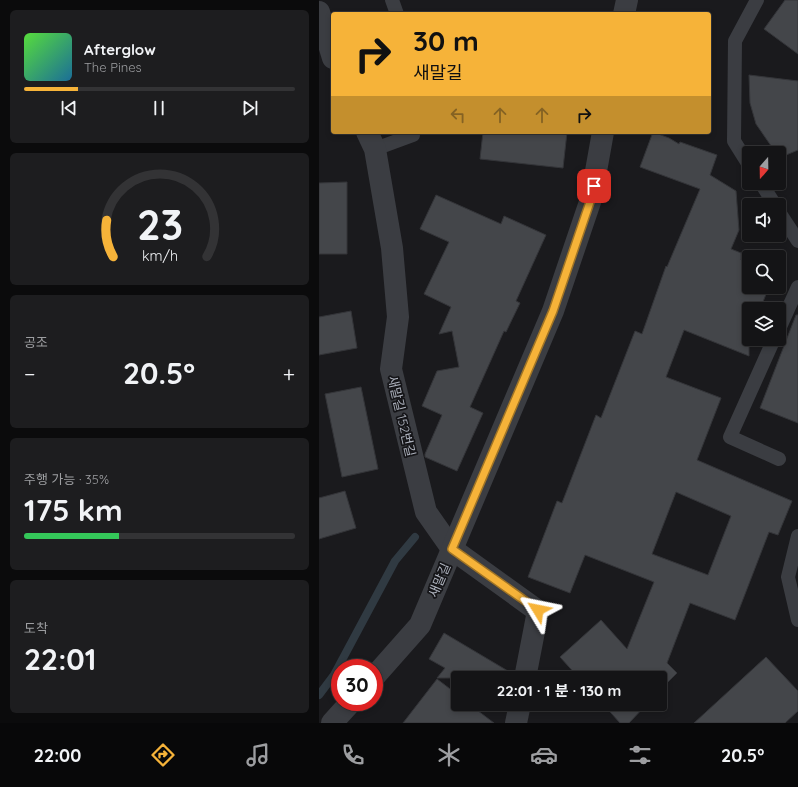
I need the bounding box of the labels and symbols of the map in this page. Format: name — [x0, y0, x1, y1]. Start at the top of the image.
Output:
north arrow — [742, 146, 786, 190]
pin — [577, 169, 611, 203]
street label: 새말길 152번길 — [385, 374, 419, 458]
street label: 새말길 — [425, 560, 453, 600]
position arrow — [517, 589, 559, 631]
speed limit sign: 30 — [331, 659, 383, 711]

